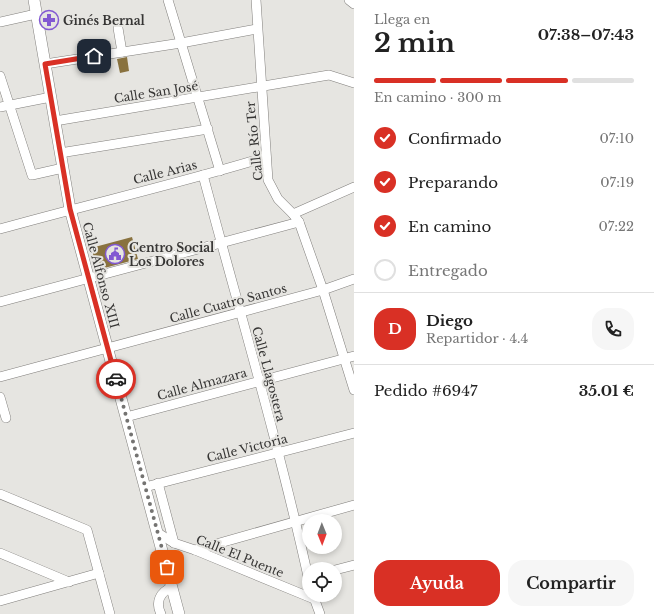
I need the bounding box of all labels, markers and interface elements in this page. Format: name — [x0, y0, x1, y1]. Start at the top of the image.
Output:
pharmacy icon: Ginés Bernal — [38, 9, 60, 31]
text: Llega en — [374, 11, 430, 28]
place label: Ginés Bernal — [63, 13, 146, 28]
text: 07:38–07:43 — [538, 25, 634, 44]
text: 2 min — [374, 27, 455, 59]
pin — [77, 39, 111, 73]
icon: home — [83, 45, 105, 67]
street label: Calle San José — [113, 78, 199, 106]
text: En camino · 300 m — [374, 89, 502, 106]
street label: Calle Río Ter — [242, 100, 266, 181]
icon: check — [374, 127, 396, 149]
text: Confirmado — [408, 129, 501, 148]
text: 07:10 — [599, 130, 634, 147]
street label: Calle Arias — [132, 157, 198, 187]
icon: check — [374, 171, 396, 193]
text: Preparando — [408, 173, 498, 192]
text: 07:19 — [600, 174, 634, 191]
icon: check — [374, 215, 396, 237]
text: En camino — [408, 217, 491, 236]
text: 07:22 — [598, 218, 634, 235]
street label: Calle Alfonso XIII — [80, 220, 122, 330]
place label: Centro Social Los Dolores — [129, 240, 215, 269]
public building icon: Centro Social Los Dolores — [104, 243, 126, 265]
text: Entregado — [408, 261, 488, 280]
street label: Calle Cuatro Santos — [168, 280, 288, 326]
button: phone — [592, 308, 634, 350]
text: Diego — [426, 311, 473, 330]
text: D — [388, 319, 402, 338]
street label: Calle Llagostera — [249, 325, 289, 424]
text: Repartidor · 4.4 — [426, 330, 528, 347]
courier — [96, 359, 136, 399]
street label: Calle Almazara — [155, 365, 249, 403]
icon: car — [105, 368, 127, 390]
text: Pedido #6947 — [374, 381, 478, 400]
text: 35.01 € — [579, 381, 634, 400]
street label: Calle Victoria — [205, 431, 289, 465]
north arrow — [302, 514, 342, 554]
map controls — [302, 514, 342, 602]
street label: Calle El Puente — [194, 532, 286, 580]
pin — [150, 550, 184, 584]
icon: bag — [156, 556, 178, 578]
button: Ayuda — [374, 560, 500, 606]
button: Compartir — [508, 560, 634, 606]
button: locate — [302, 562, 342, 602]

